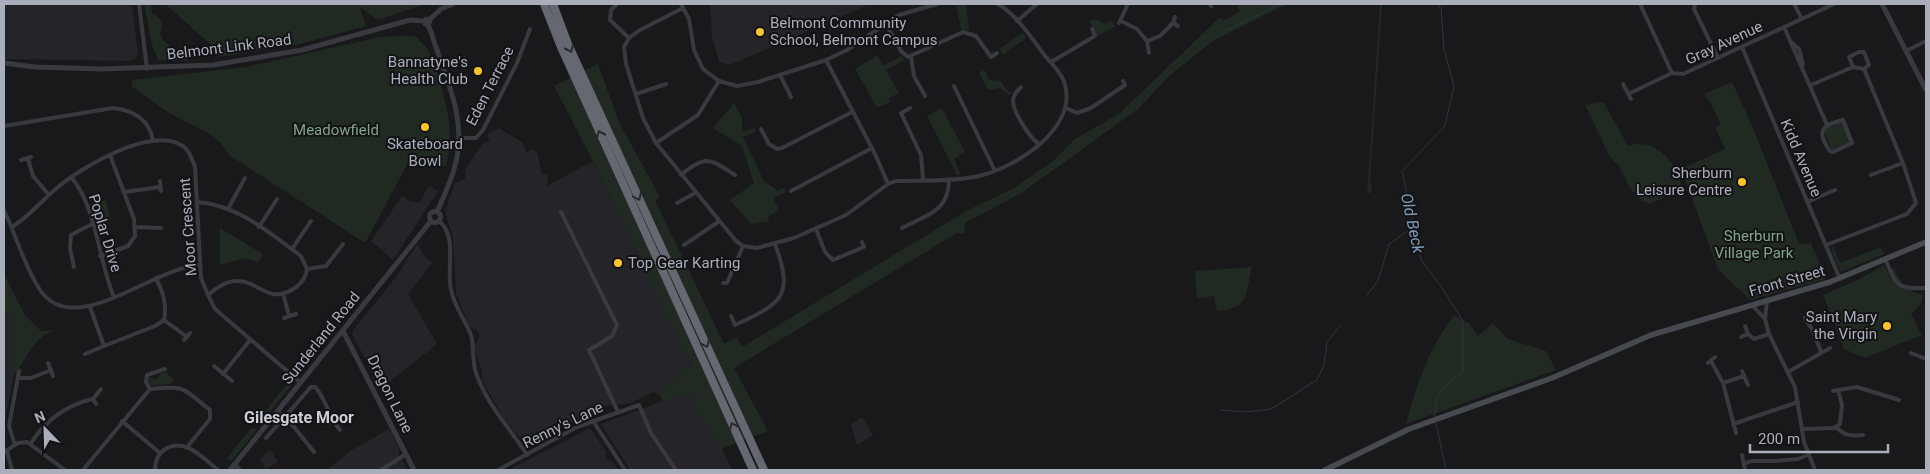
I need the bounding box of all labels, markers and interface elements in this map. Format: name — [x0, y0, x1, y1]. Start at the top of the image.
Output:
place label: Belmont Community School, Belmont Campus — [770, 14, 938, 49]
street label: Gray Avenue — [1683, 17, 1765, 69]
marker: Belmont Community School, Belmont Campus — [754, 26, 766, 38]
street label: Belmont Link Road — [166, 30, 292, 64]
street label: Eden Terrace — [462, 43, 518, 129]
one-way arrow — [564, 44, 575, 53]
place label: Bannatyne's Health Club — [388, 53, 468, 88]
marker: Bannatyne's Health Club — [472, 65, 484, 77]
street label: Kidd Avenue — [1777, 116, 1825, 200]
park label: Meadowfield — [293, 121, 379, 139]
marker: Skateboard Bowl — [419, 121, 431, 133]
one-way arrow — [596, 130, 607, 139]
place label: Skateboard Bowl — [387, 135, 463, 170]
place label: Sherburn Leisure Centre — [1636, 164, 1732, 199]
marker: Sherburn Leisure Centre — [1736, 176, 1748, 188]
street label: Moor Crescent — [176, 177, 200, 277]
water label: Old Beck — [1397, 191, 1428, 256]
street label: Poplar Drive — [85, 192, 125, 274]
one-way arrow — [632, 192, 643, 201]
park label: Sherburn Village Park — [1715, 227, 1794, 262]
place label: Top Gear Karting — [628, 254, 740, 272]
marker: Top Gear Karting — [612, 257, 624, 269]
street label: Front Street — [1747, 262, 1827, 300]
street label: Sunderland Road — [278, 288, 364, 388]
place label: Saint Mary the Virgin — [1806, 308, 1877, 343]
marker: Saint Mary the Virgin — [1881, 320, 1893, 332]
one-way arrow — [700, 339, 710, 348]
street label: Dragon Lane — [363, 352, 417, 436]
street label: Renny's Lane — [520, 398, 606, 452]
north arrow — [20, 404, 70, 454]
text: N — [32, 408, 48, 426]
district label: Gilesgate Moor — [244, 408, 354, 427]
one-way arrow — [728, 422, 739, 431]
scale bar — [1750, 422, 1888, 454]
text: 200 m — [1758, 430, 1800, 448]

